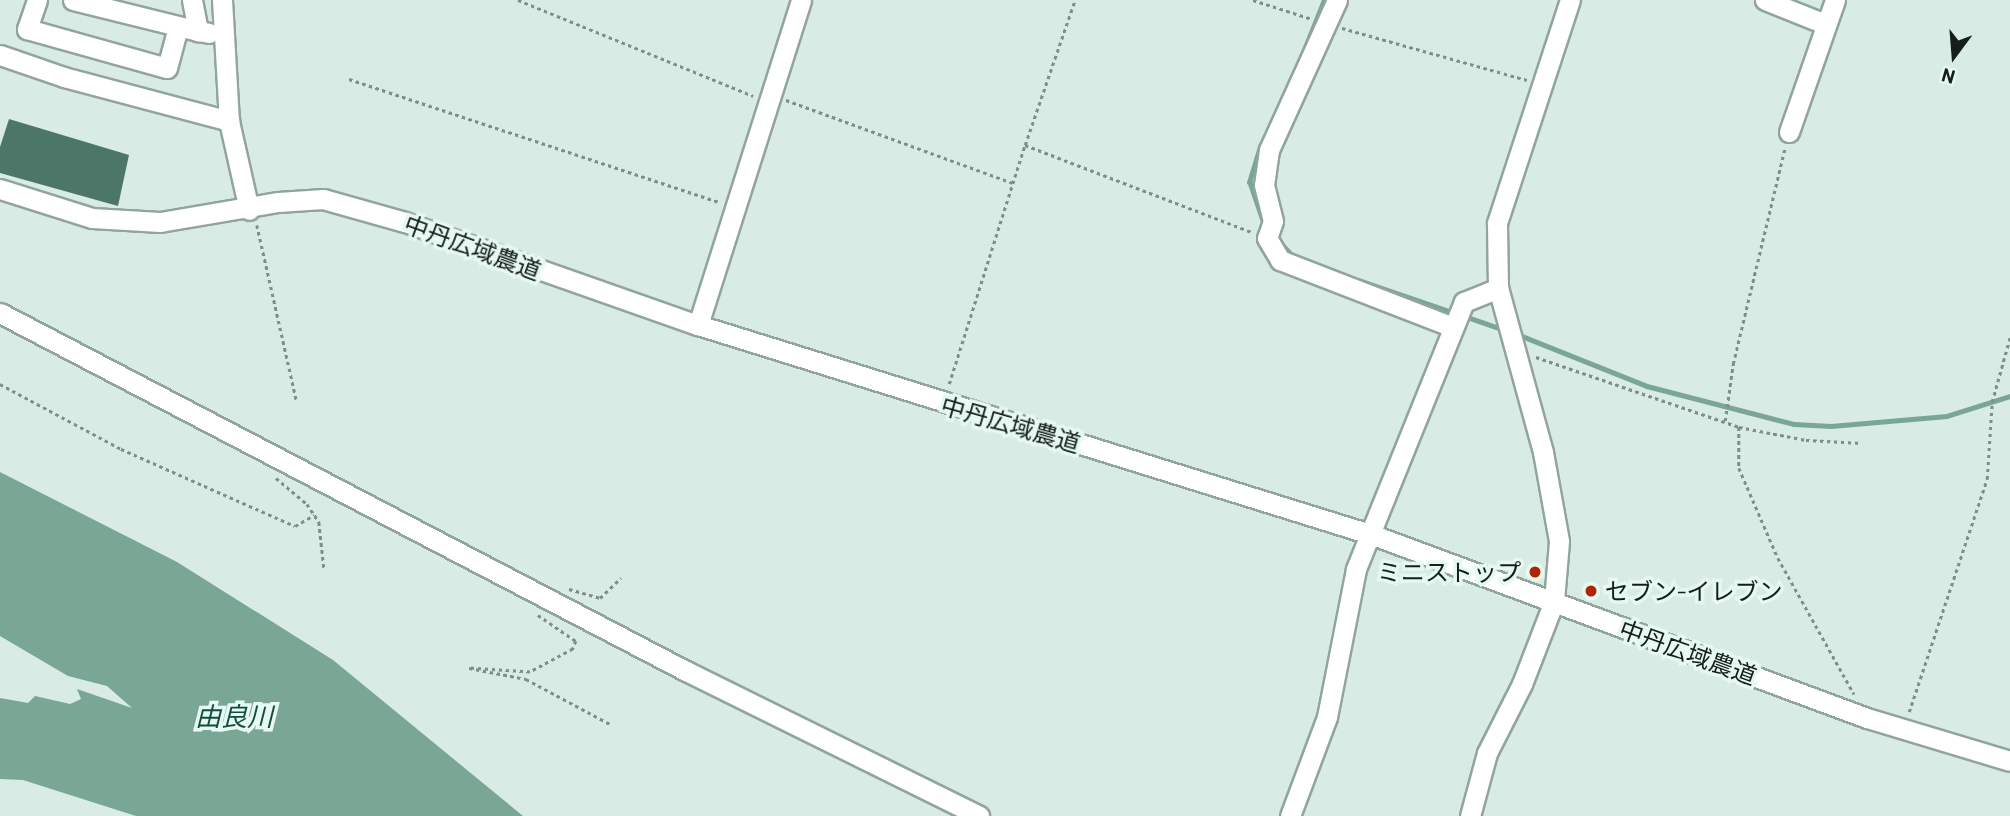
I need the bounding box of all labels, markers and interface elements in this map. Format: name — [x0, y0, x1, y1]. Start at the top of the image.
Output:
north arrow — [1919, 21, 1989, 91]
text: N — [1939, 64, 1957, 89]
street label: 中丹広域農道 — [400, 209, 546, 285]
street label: 中丹広域農道 — [938, 390, 1084, 458]
place label: ミニストップ — [1377, 558, 1521, 586]
marker: ミニストップ — [1527, 564, 1543, 580]
place label: セブン-イレブン — [1605, 577, 1782, 605]
marker: セブン-イレブン — [1583, 583, 1599, 599]
street label: 中丹広域農道 — [1615, 614, 1761, 690]
water label: 由良川 — [195, 700, 273, 732]

